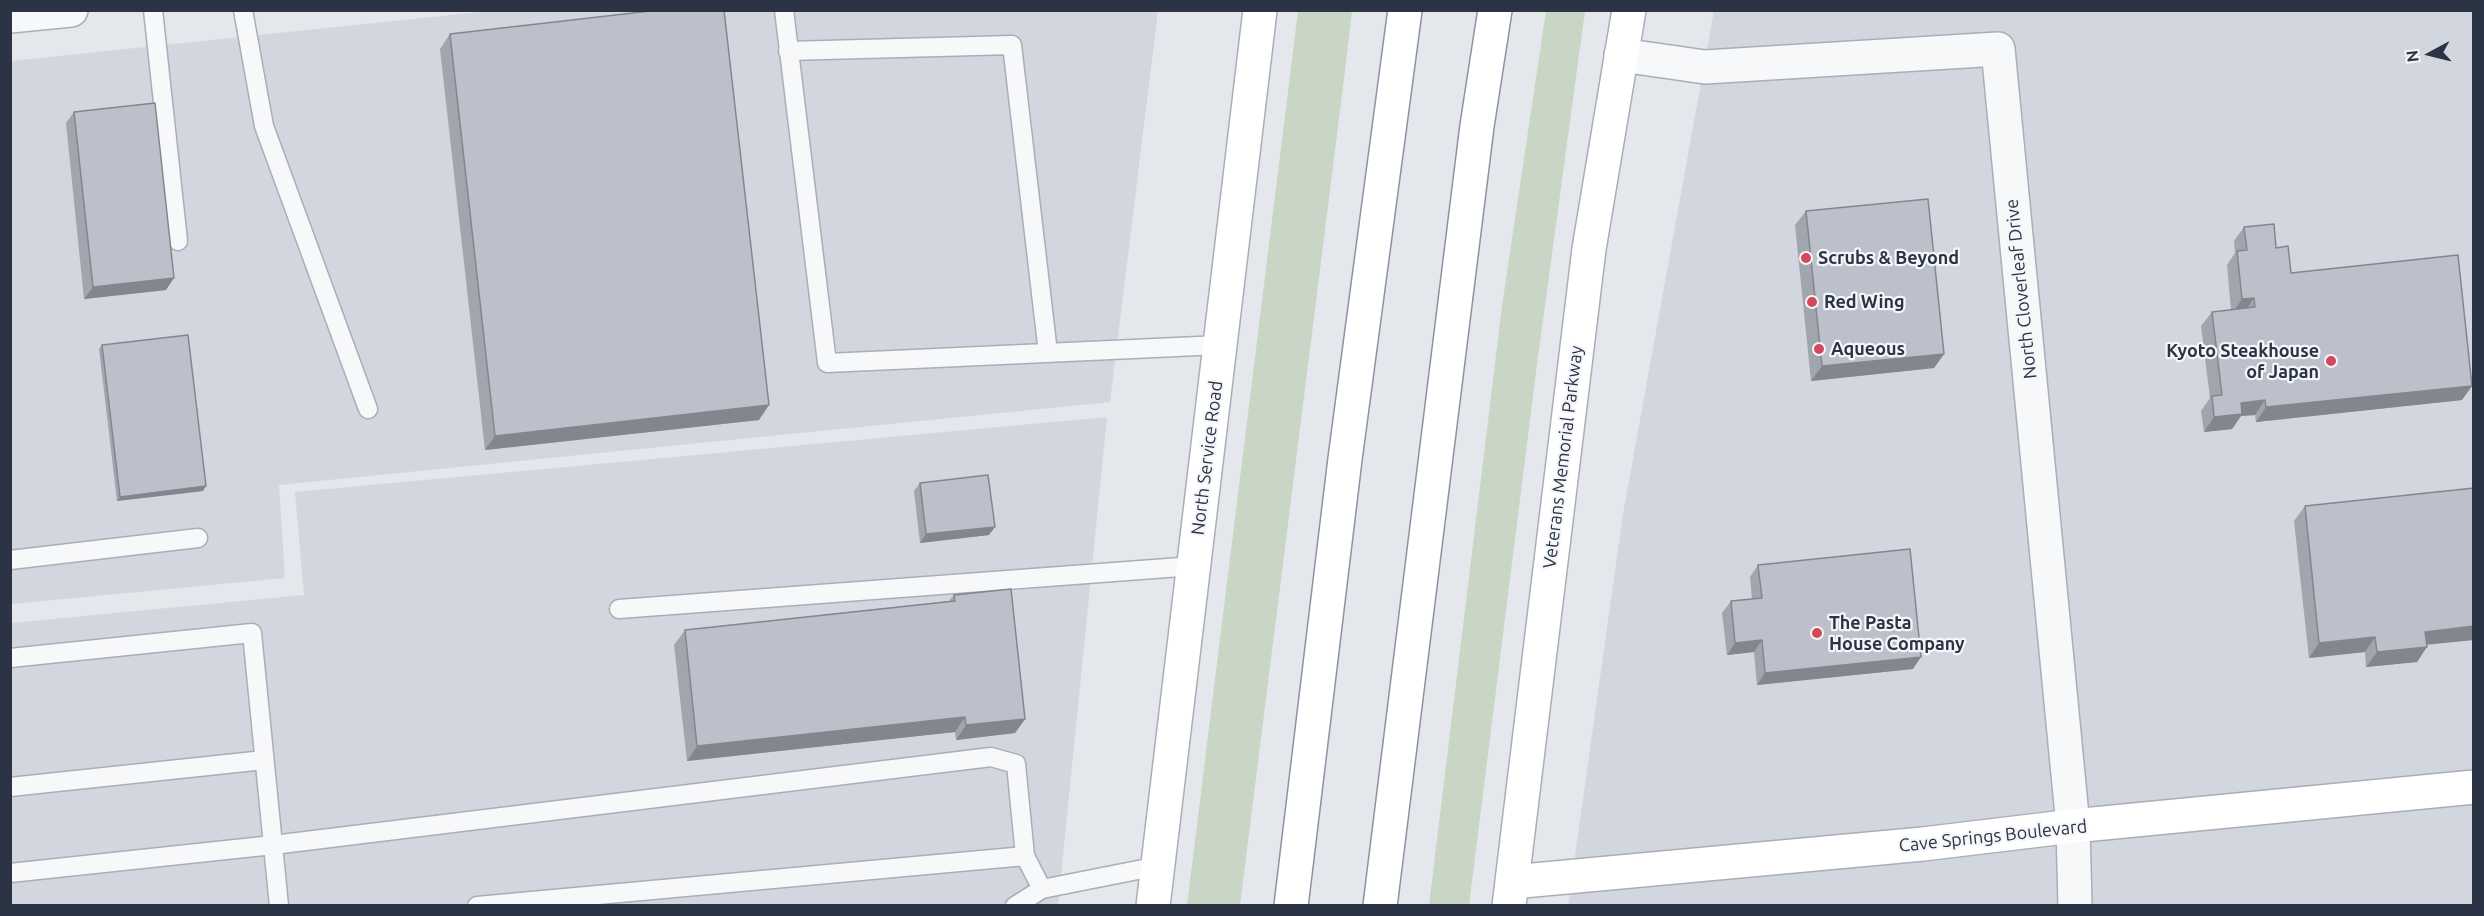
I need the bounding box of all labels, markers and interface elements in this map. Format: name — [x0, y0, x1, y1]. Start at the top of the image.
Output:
north arrow — [2400, 24, 2460, 84]
text: N — [2402, 49, 2422, 63]
street label: North Cloverleaf Drive — [2001, 198, 2041, 380]
place label: Scrubs & Beyond — [1818, 247, 1959, 269]
marker: Scrubs & Beyond — [1799, 251, 1813, 265]
place label: Red Wing — [1824, 291, 1905, 313]
marker: Red Wing — [1805, 295, 1819, 309]
place label: Aqueous — [1831, 338, 1905, 360]
place label: Kyoto Steakhouse of Japan — [2166, 340, 2319, 382]
marker: Aqueous — [1812, 342, 1826, 356]
street label: Veterans Memorial Parkway — [1539, 344, 1587, 570]
marker: Kyoto Steakhouse of Japan — [2324, 354, 2338, 368]
street label: North Service Road — [1187, 380, 1227, 536]
place label: The Pasta House Company — [1829, 612, 1965, 654]
marker: The Pasta House Company — [1810, 626, 1824, 640]
street label: Cave Springs Boulevard — [1898, 815, 2088, 857]

